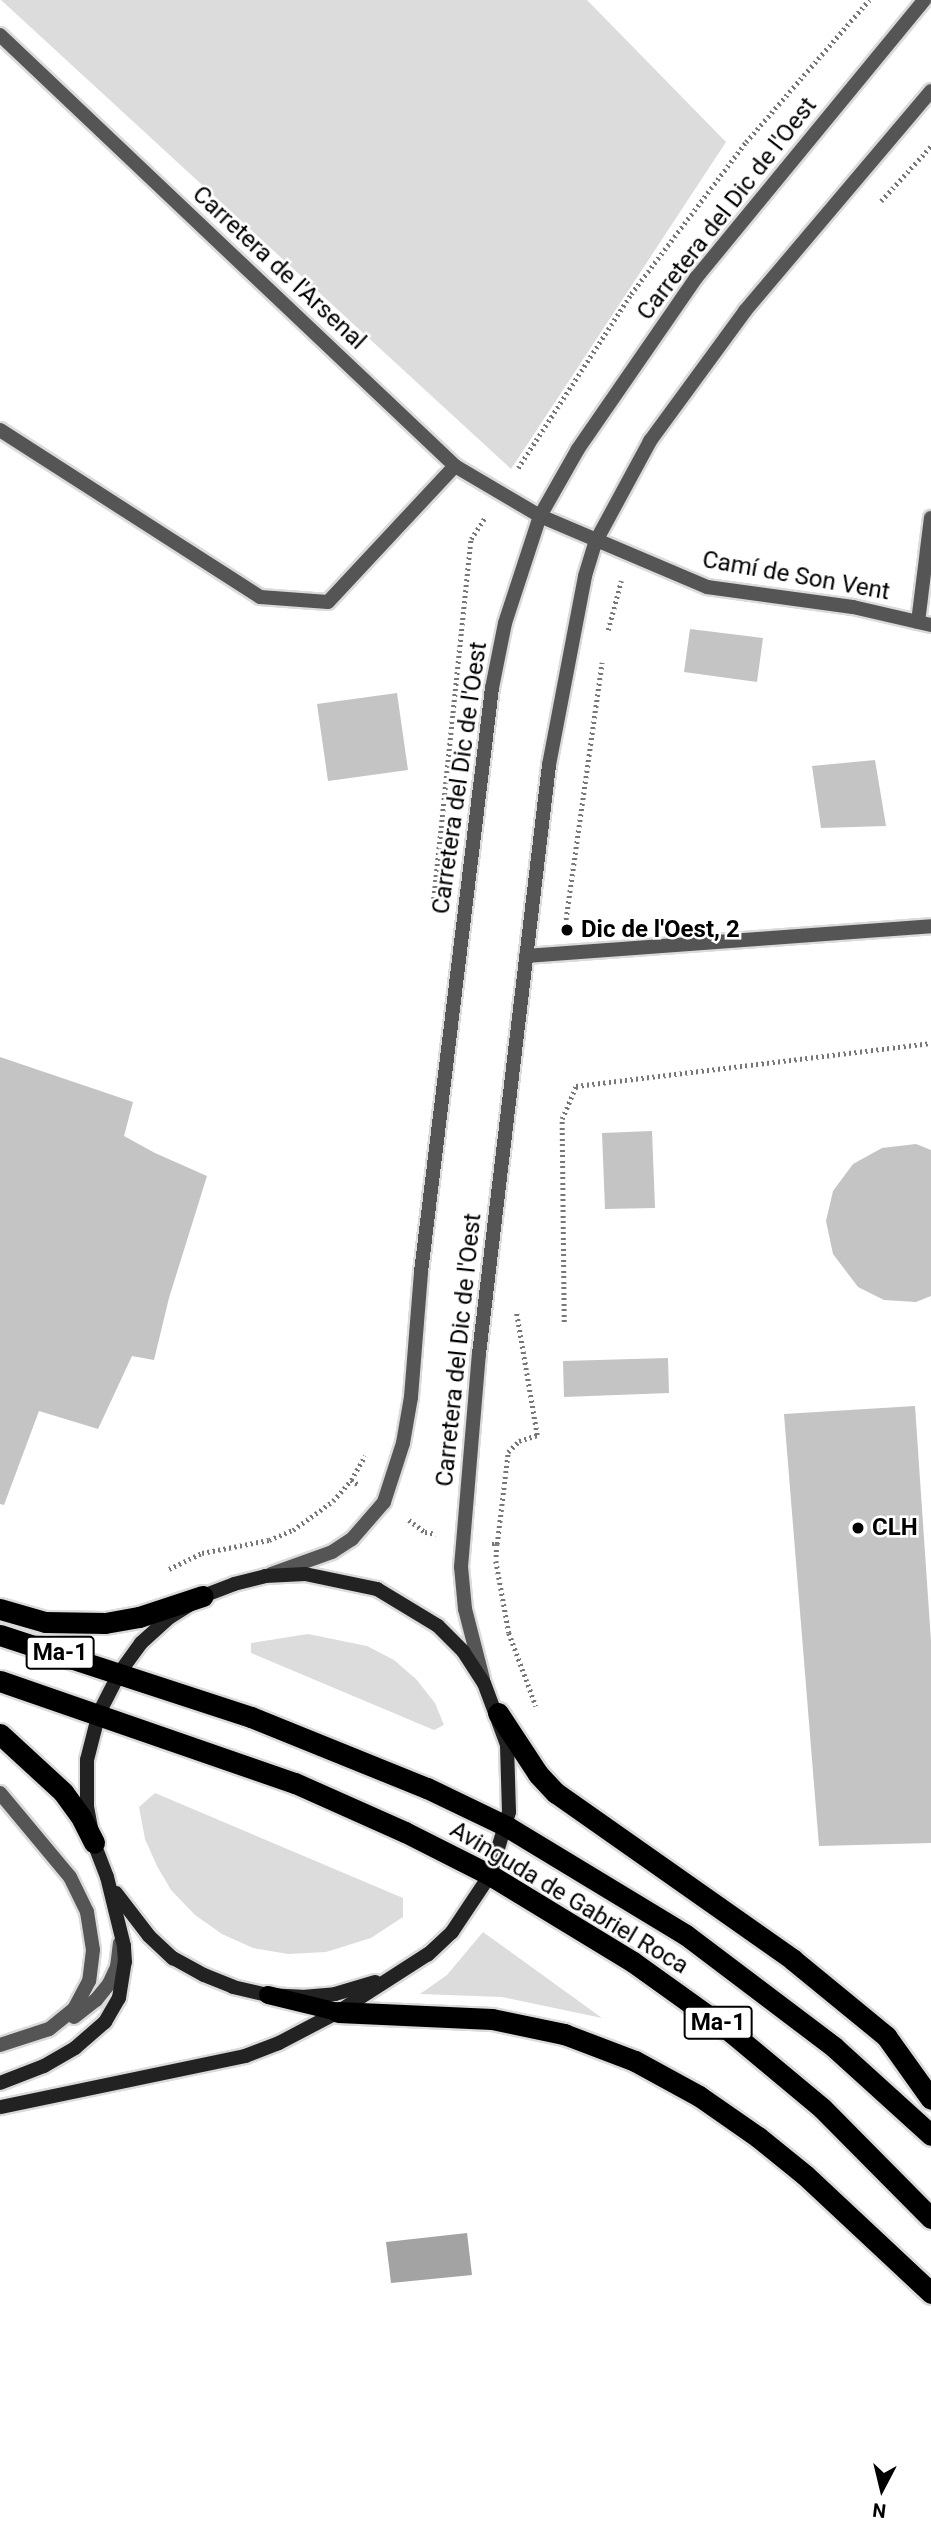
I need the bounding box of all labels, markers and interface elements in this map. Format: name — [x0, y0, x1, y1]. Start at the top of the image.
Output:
street label: Carretera del Dic de l'Oest — [631, 92, 823, 326]
street label: Carretera de l'Arsenal — [186, 180, 372, 356]
street label: Camí de Son Vent — [700, 545, 892, 607]
street label: Carretera del Dic de l'Oest — [427, 640, 493, 916]
place label: Dic de l'Oest, 2 — [581, 916, 740, 944]
marker: Dic de l'Oest, 2 — [559, 922, 575, 938]
street label: Carretera del Dic de l'Oest — [430, 1212, 488, 1488]
place label: CLH — [872, 1514, 918, 1542]
marker: CLH — [850, 1520, 866, 1536]
road number: Ma-1 — [25, 1634, 95, 1672]
street label: Avinguda de Gabriel Roca — [445, 1815, 693, 1981]
road number: Ma-1 — [683, 2004, 753, 2042]
north arrow — [847, 2454, 917, 2524]
text: N — [871, 2498, 887, 2523]

